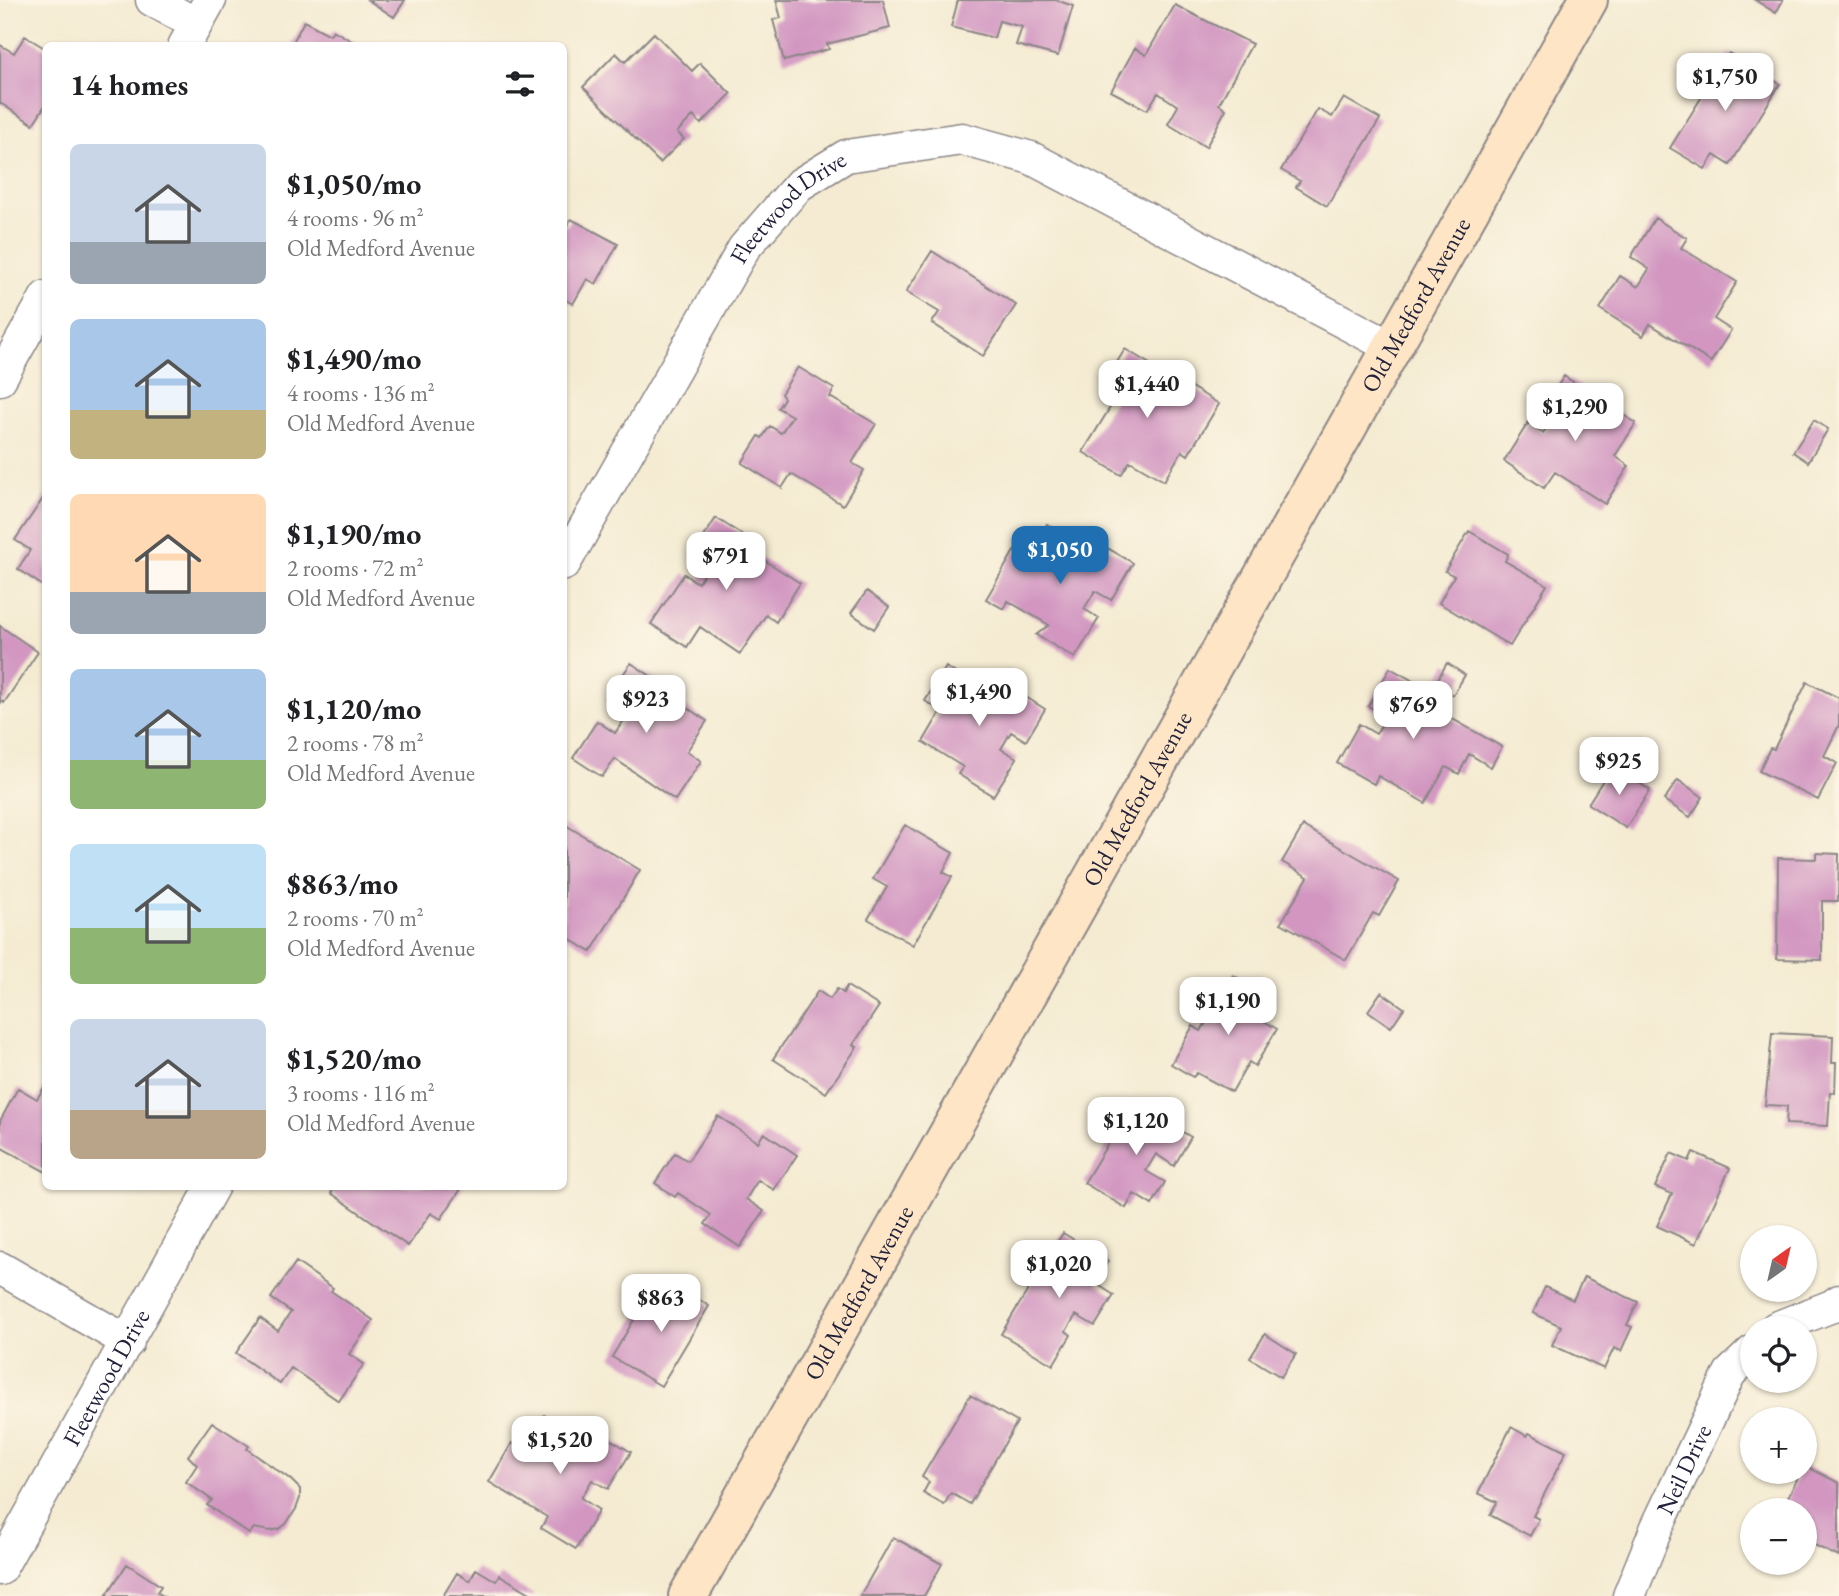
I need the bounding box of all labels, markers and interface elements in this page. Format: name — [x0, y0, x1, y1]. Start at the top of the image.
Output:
pin: $1,750 — [1668, 54, 1782, 113]
text: $1,750 — [1693, 61, 1757, 91]
text: 14 homes — [70, 65, 188, 104]
icon: filters — [501, 65, 539, 103]
street label: Fleetwood Drive — [722, 144, 852, 269]
text: $1,050/mo — [287, 164, 421, 203]
icon: home — [126, 172, 210, 256]
text: 4 rooms · 96 m² — [287, 203, 424, 233]
street label: Old Medford Avenue — [1354, 212, 1477, 398]
text: Old Medford Avenue — [287, 233, 475, 263]
text: $1,490/mo — [287, 339, 421, 378]
icon: home — [126, 347, 210, 431]
pin: $1,440 — [1090, 360, 1204, 420]
text: $1,440 — [1115, 368, 1179, 398]
text: 4 rooms · 136 m² — [287, 378, 435, 408]
pin: $1,290 — [1518, 384, 1632, 443]
text: $1,290 — [1543, 391, 1607, 421]
text: Old Medford Avenue — [287, 408, 475, 438]
text: $1,190/mo — [287, 514, 421, 553]
icon: home — [126, 522, 210, 606]
pin: $1,050 — [1003, 526, 1117, 586]
pin: $791 — [685, 532, 767, 592]
text: $1,050 — [1028, 534, 1092, 564]
text: $791 — [702, 540, 750, 570]
text: 2 rooms · 72 m² — [287, 553, 424, 583]
text: Old Medford Avenue — [287, 583, 475, 613]
pin: $1,490 — [922, 668, 1036, 728]
pin: $923 — [605, 676, 687, 735]
text: $1,490 — [947, 676, 1011, 706]
pin: $769 — [1372, 682, 1454, 741]
text: $923 — [622, 683, 670, 713]
text: $1,120/mo — [287, 689, 421, 728]
text: $769 — [1389, 689, 1437, 719]
icon: home — [126, 697, 210, 781]
street label: Old Medford Avenue — [1075, 706, 1199, 892]
text: 2 rooms · 78 m² — [287, 728, 424, 758]
pin: $925 — [1578, 738, 1660, 797]
text: $925 — [1595, 745, 1643, 775]
text: Old Medford Avenue — [287, 758, 475, 788]
text: $863/mo — [287, 864, 398, 903]
icon: home — [126, 872, 210, 956]
text: 2 rooms · 70 m² — [287, 903, 424, 933]
text: Old Medford Avenue — [287, 933, 475, 963]
pin: $1,190 — [1171, 978, 1285, 1037]
text: $1,190 — [1196, 985, 1260, 1015]
text: $1,520/mo — [287, 1039, 421, 1078]
icon: home — [126, 1047, 210, 1131]
text: 3 rooms · 116 m² — [287, 1078, 435, 1108]
pin: $1,120 — [1079, 1098, 1193, 1157]
text: $1,120 — [1104, 1105, 1168, 1135]
text: Old Medford Avenue — [287, 1108, 475, 1138]
street label: Old Medford Avenue — [797, 1199, 920, 1386]
north arrow — [1740, 1225, 1816, 1302]
map controls — [1740, 1225, 1817, 1575]
pin: $1,020 — [1002, 1240, 1116, 1300]
text: $1,020 — [1027, 1248, 1091, 1278]
pin: $863 — [620, 1274, 702, 1334]
text: $863 — [637, 1282, 685, 1312]
street label: Fleetwood Drive — [56, 1303, 156, 1451]
button: locate — [1740, 1316, 1817, 1393]
button: + — [1740, 1407, 1817, 1484]
pin: $1,520 — [503, 1416, 617, 1476]
street label: Neil Drive — [1649, 1419, 1718, 1519]
text: $1,520 — [528, 1424, 592, 1454]
button: − — [1740, 1498, 1817, 1575]

